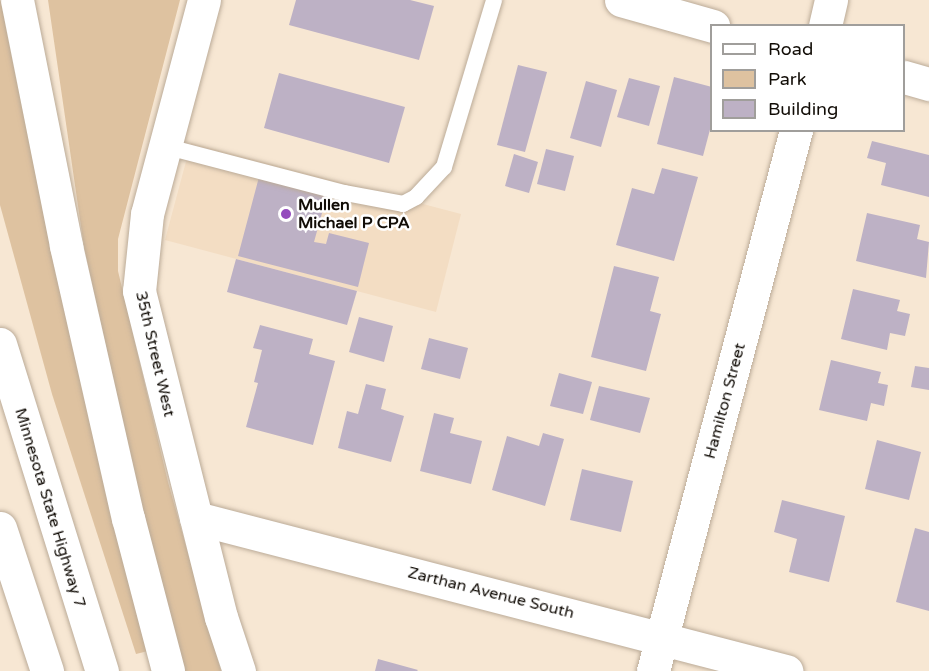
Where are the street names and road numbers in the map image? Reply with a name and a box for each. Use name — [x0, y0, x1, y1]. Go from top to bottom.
street label: 35th Street West — [131, 289, 179, 419]
street label: Hamilton Street — [700, 341, 750, 461]
street label: Minnesota State Highway 7 — [10, 406, 90, 610]
street label: Zarthan Avenue South — [406, 563, 576, 623]

